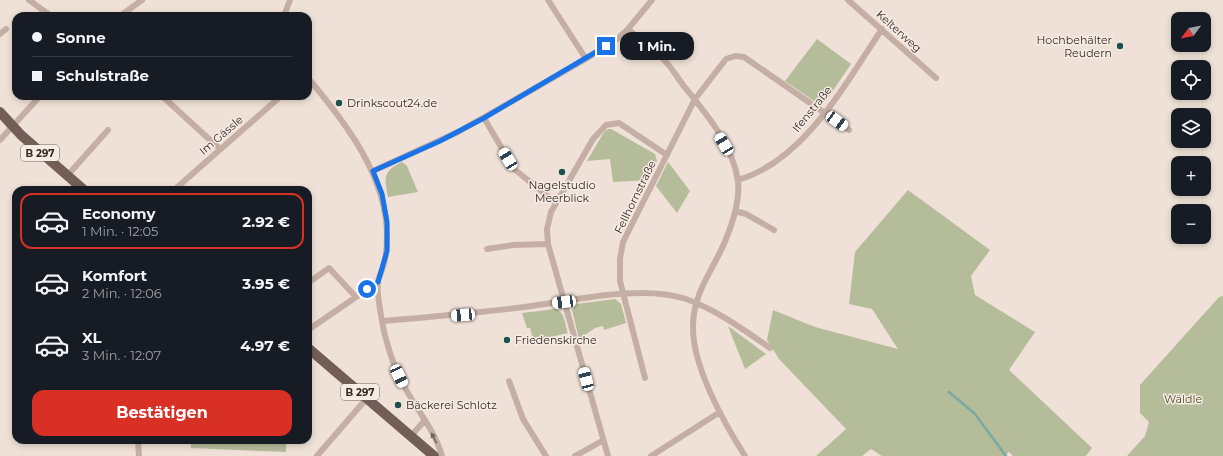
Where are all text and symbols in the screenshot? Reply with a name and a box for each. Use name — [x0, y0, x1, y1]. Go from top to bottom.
street label: Kelterweg — [873, 7, 925, 55]
north arrow — [1171, 12, 1211, 52]
map controls — [1171, 12, 1211, 244]
text: Sonne — [56, 28, 106, 47]
callout: 1 Min. — [620, 32, 694, 60]
place label: Hochbehälter Reudern — [1036, 33, 1112, 60]
route end — [597, 37, 615, 55]
text: 1 Min. — [638, 38, 676, 54]
marker: Hochbehälter Reudern — [1115, 41, 1125, 51]
button: locate — [1171, 60, 1211, 100]
text: Schulstraße — [56, 66, 149, 85]
street label: Ifenstraße — [789, 83, 835, 135]
place label: Drinkscout24.de — [347, 96, 437, 110]
marker: Drinkscout24.de — [334, 98, 344, 108]
button: layers — [1171, 108, 1211, 148]
car — [824, 109, 850, 133]
street label: Im Gässle — [196, 112, 246, 158]
car — [713, 131, 735, 157]
road number: B 297 — [21, 145, 59, 161]
car — [497, 146, 519, 172]
button: + — [1171, 156, 1211, 196]
street label: Fellhornstraße — [611, 158, 659, 236]
marker: Nagelstudio Meerblick — [557, 167, 567, 177]
place label: Nagelstudio Meerblick — [528, 178, 596, 205]
icon: car — [34, 203, 70, 239]
text: Economy — [82, 204, 155, 223]
button: − — [1171, 204, 1211, 244]
text: 2.92 € — [242, 212, 290, 231]
text: 1 Min. · 12:05 — [82, 223, 158, 239]
icon: car — [34, 265, 70, 301]
text: Komfort — [82, 266, 147, 285]
text: 3.95 € — [242, 274, 290, 293]
route start — [358, 280, 376, 298]
text: 2 Min. · 12:06 — [82, 285, 162, 301]
car — [551, 295, 577, 309]
car — [451, 308, 475, 322]
icon: car — [34, 327, 70, 363]
text: XL — [82, 328, 101, 347]
place label: Friedenskirche — [515, 333, 597, 347]
marker: Friedenskirche — [502, 335, 512, 345]
text: 4.97 € — [240, 336, 290, 355]
text: 3 Min. · 12:07 — [82, 347, 161, 363]
car — [388, 363, 410, 389]
car — [577, 366, 595, 392]
road number: B 297 — [341, 384, 379, 400]
button: Bestätigen — [32, 390, 292, 436]
park label: Wäldle — [1164, 392, 1202, 406]
place label: Bäckerei Schlotz — [406, 398, 497, 412]
marker: Bäckerei Schlotz — [393, 400, 403, 410]
one-way arrow — [431, 432, 437, 444]

